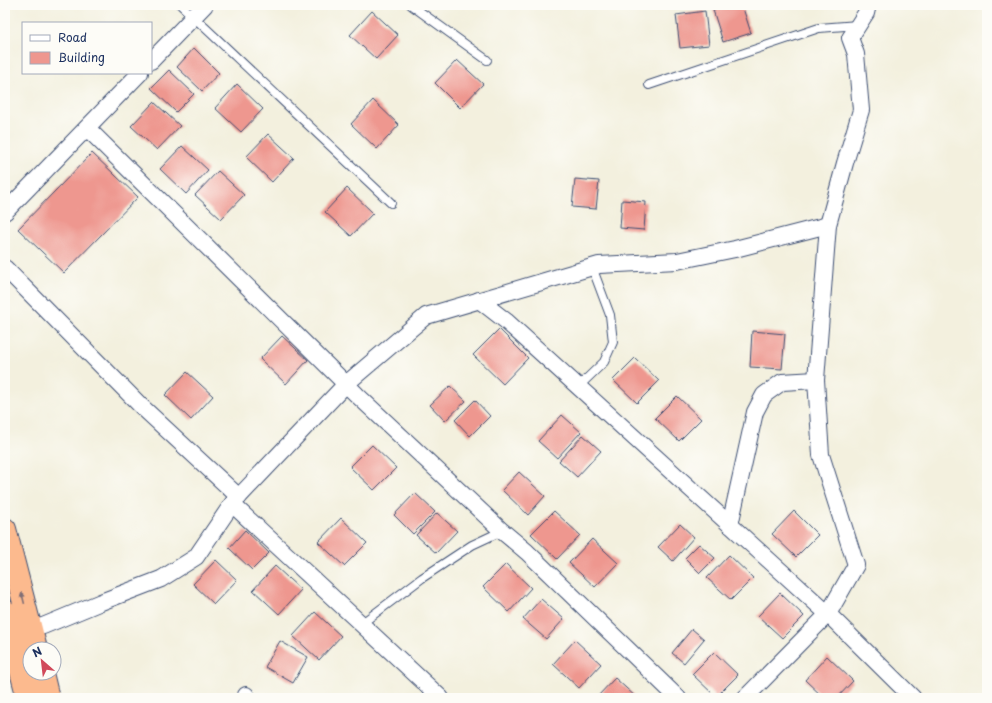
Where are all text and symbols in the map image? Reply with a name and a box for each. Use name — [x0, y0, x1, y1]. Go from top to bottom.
legend — [22, 22, 152, 74]
text: Road — [58, 28, 87, 46]
text: Building — [58, 48, 105, 66]
one-way arrow — [19, 591, 25, 604]
north arrow — [22, 641, 62, 681]
text: N — [29, 642, 45, 661]

